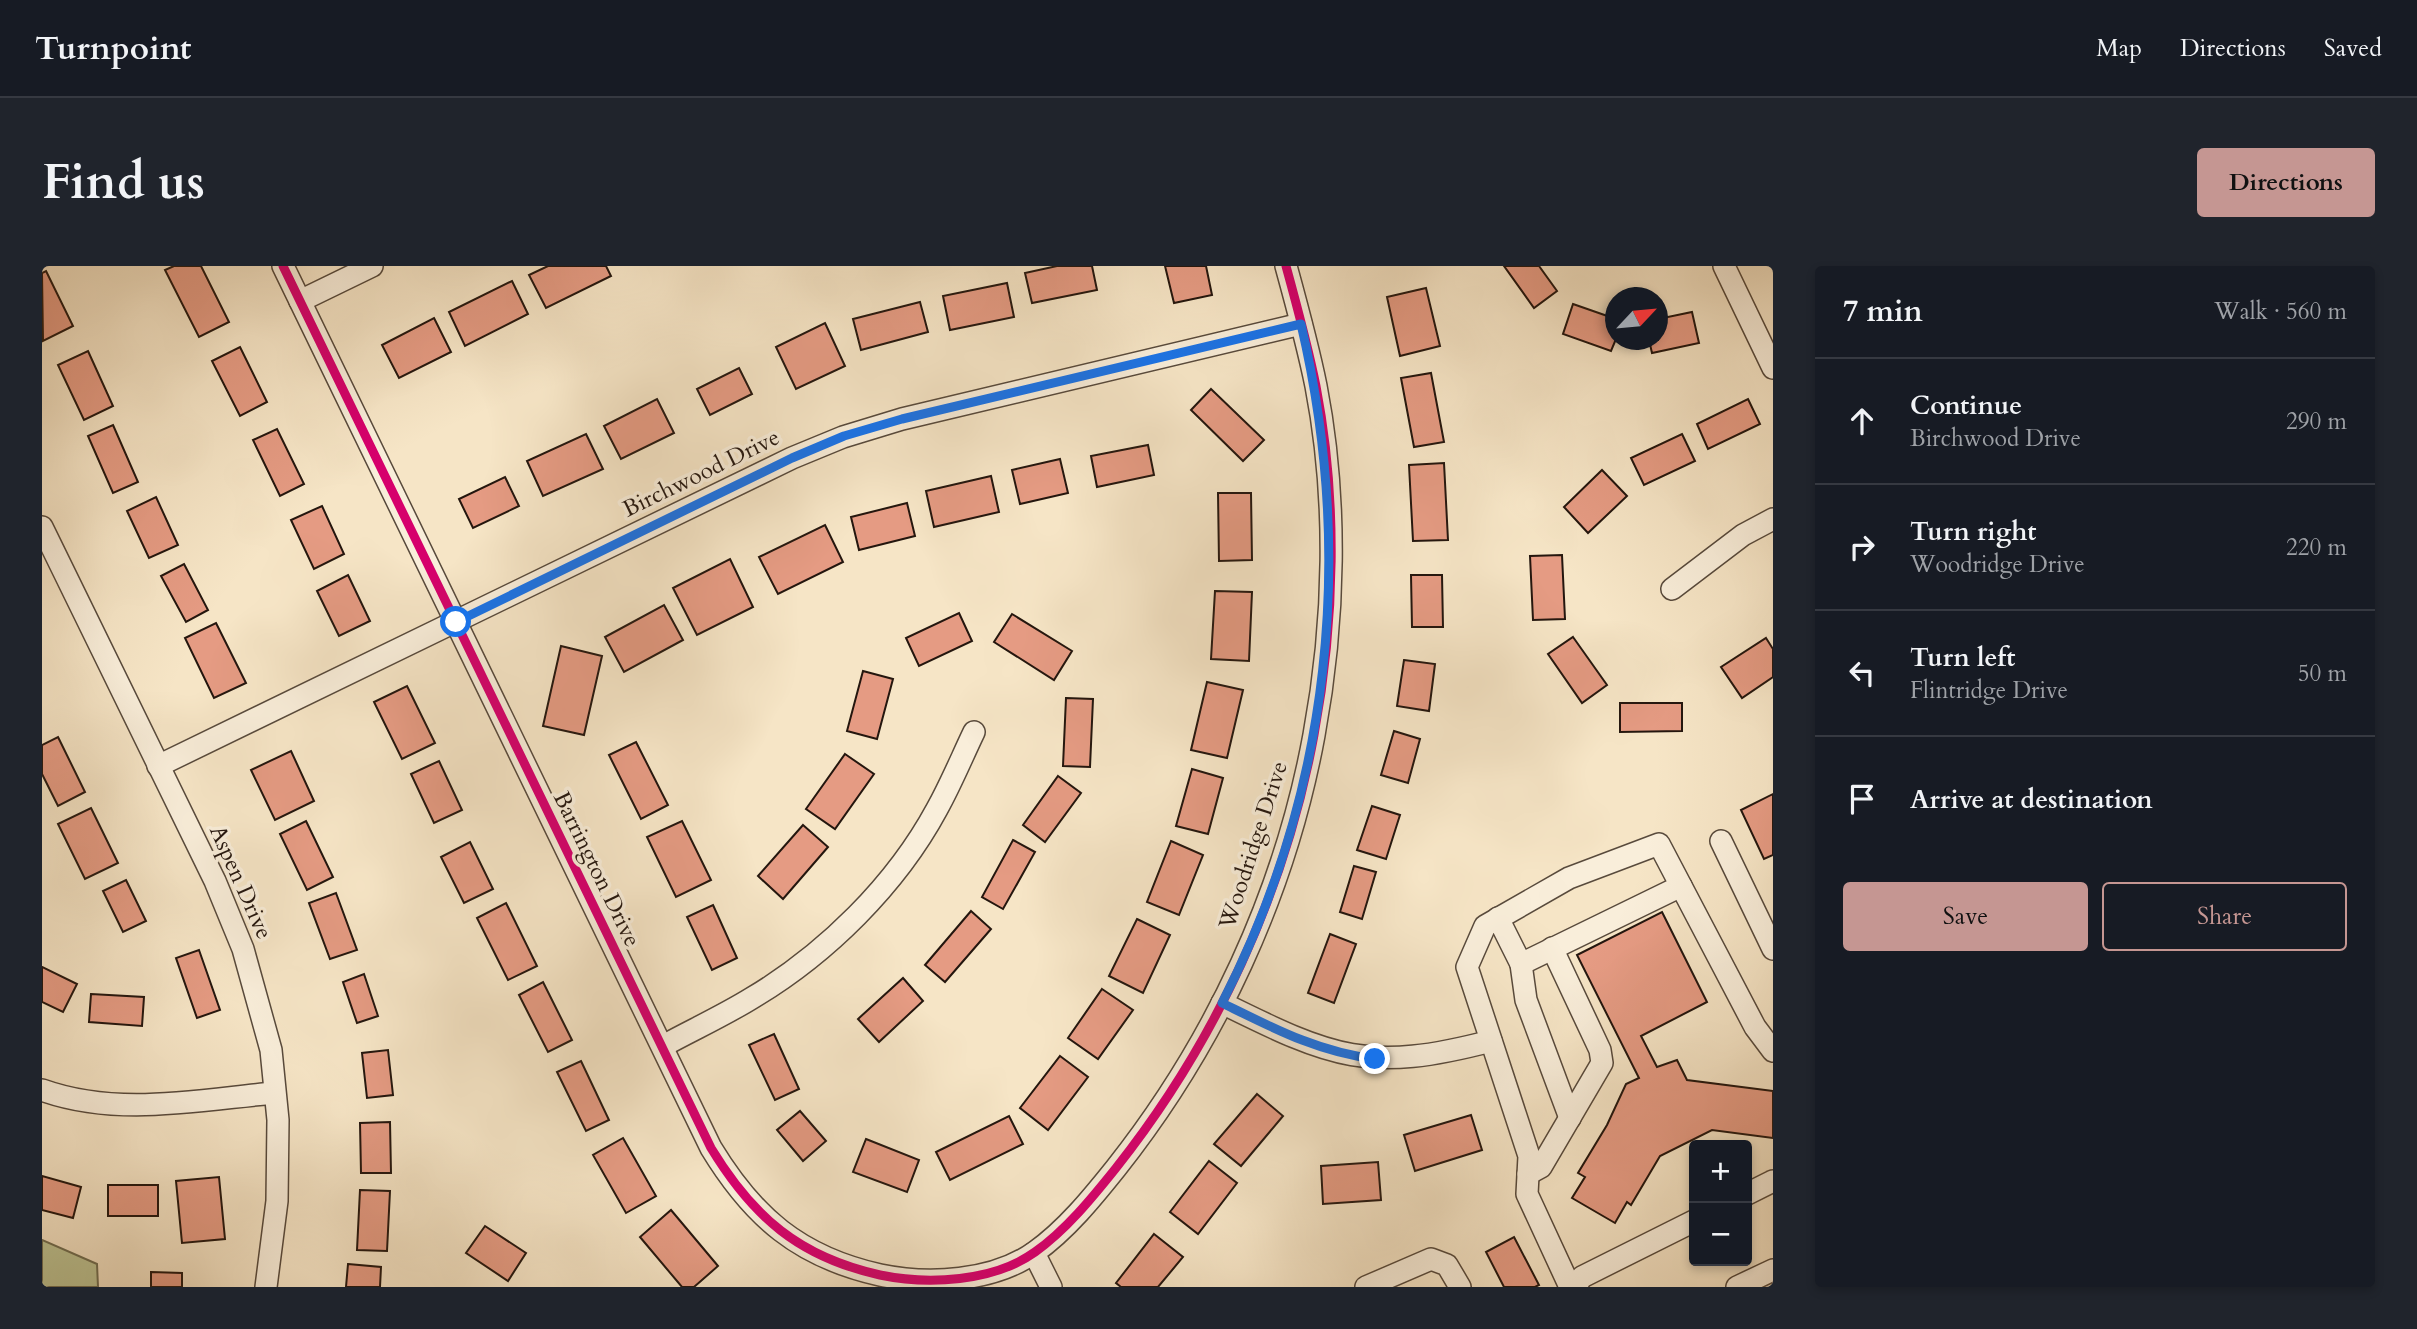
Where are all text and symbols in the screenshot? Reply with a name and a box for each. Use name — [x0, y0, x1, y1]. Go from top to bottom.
text: Turnpoint — [35, 26, 191, 71]
text: Map — [2096, 32, 2142, 65]
text: Directions — [2180, 32, 2286, 65]
text: Saved — [2324, 32, 2382, 65]
button: Directions — [2197, 148, 2375, 217]
text: Find us — [42, 149, 205, 216]
north arrow — [1605, 287, 1668, 350]
text: 7 min — [1843, 291, 1923, 332]
text: Walk · 560 m — [2214, 296, 2347, 327]
text: Continue — [1910, 388, 2022, 423]
icon: ahead — [1843, 402, 1881, 440]
text: 290 m — [2286, 406, 2347, 437]
street label: Birchwood Drive — [617, 422, 785, 524]
text: Birchwood Drive — [1910, 423, 2081, 454]
text: Turn right — [1910, 514, 2037, 549]
icon: right — [1843, 528, 1881, 566]
text: 220 m — [2286, 532, 2347, 563]
text: Woodridge Drive — [1910, 549, 2085, 580]
route start — [440, 606, 471, 637]
text: Turn left — [1910, 640, 2015, 675]
icon: left — [1843, 654, 1881, 692]
text: 50 m — [2298, 658, 2347, 689]
text: Flintridge Drive — [1910, 675, 2068, 706]
street label: Woodridge Drive — [1211, 757, 1295, 934]
icon: arrive — [1843, 780, 1881, 818]
text: Arrive at destination — [1910, 782, 2153, 817]
street label: Barrington Drive — [546, 786, 648, 952]
street label: Aspen Drive — [202, 820, 280, 944]
button: Save — [1843, 882, 2088, 951]
button: Share — [2102, 882, 2347, 951]
route end — [1359, 1043, 1390, 1074]
map controls — [1689, 1140, 1752, 1266]
button: + — [1689, 1140, 1752, 1203]
button: − — [1689, 1203, 1752, 1266]

